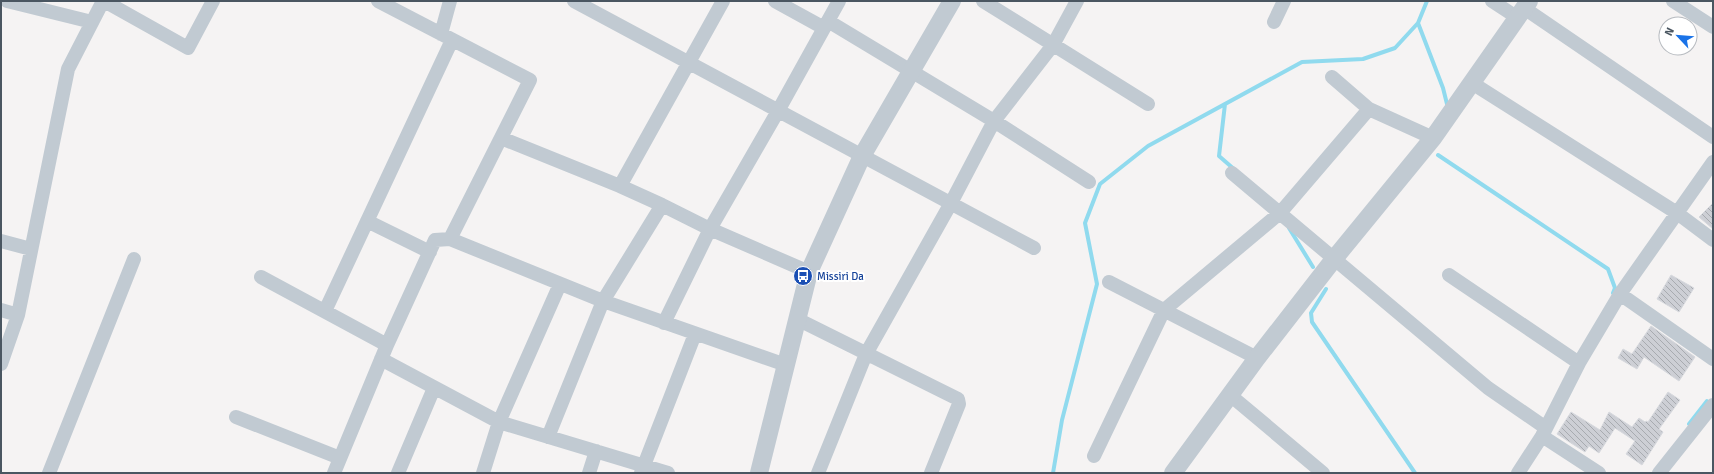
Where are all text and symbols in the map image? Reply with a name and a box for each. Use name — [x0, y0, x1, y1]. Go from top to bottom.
north arrow — [1658, 16, 1698, 56]
text: N — [1662, 26, 1677, 38]
bus stop icon: Missiri Da — [792, 265, 814, 287]
place label: Missiri Da — [817, 270, 864, 283]

